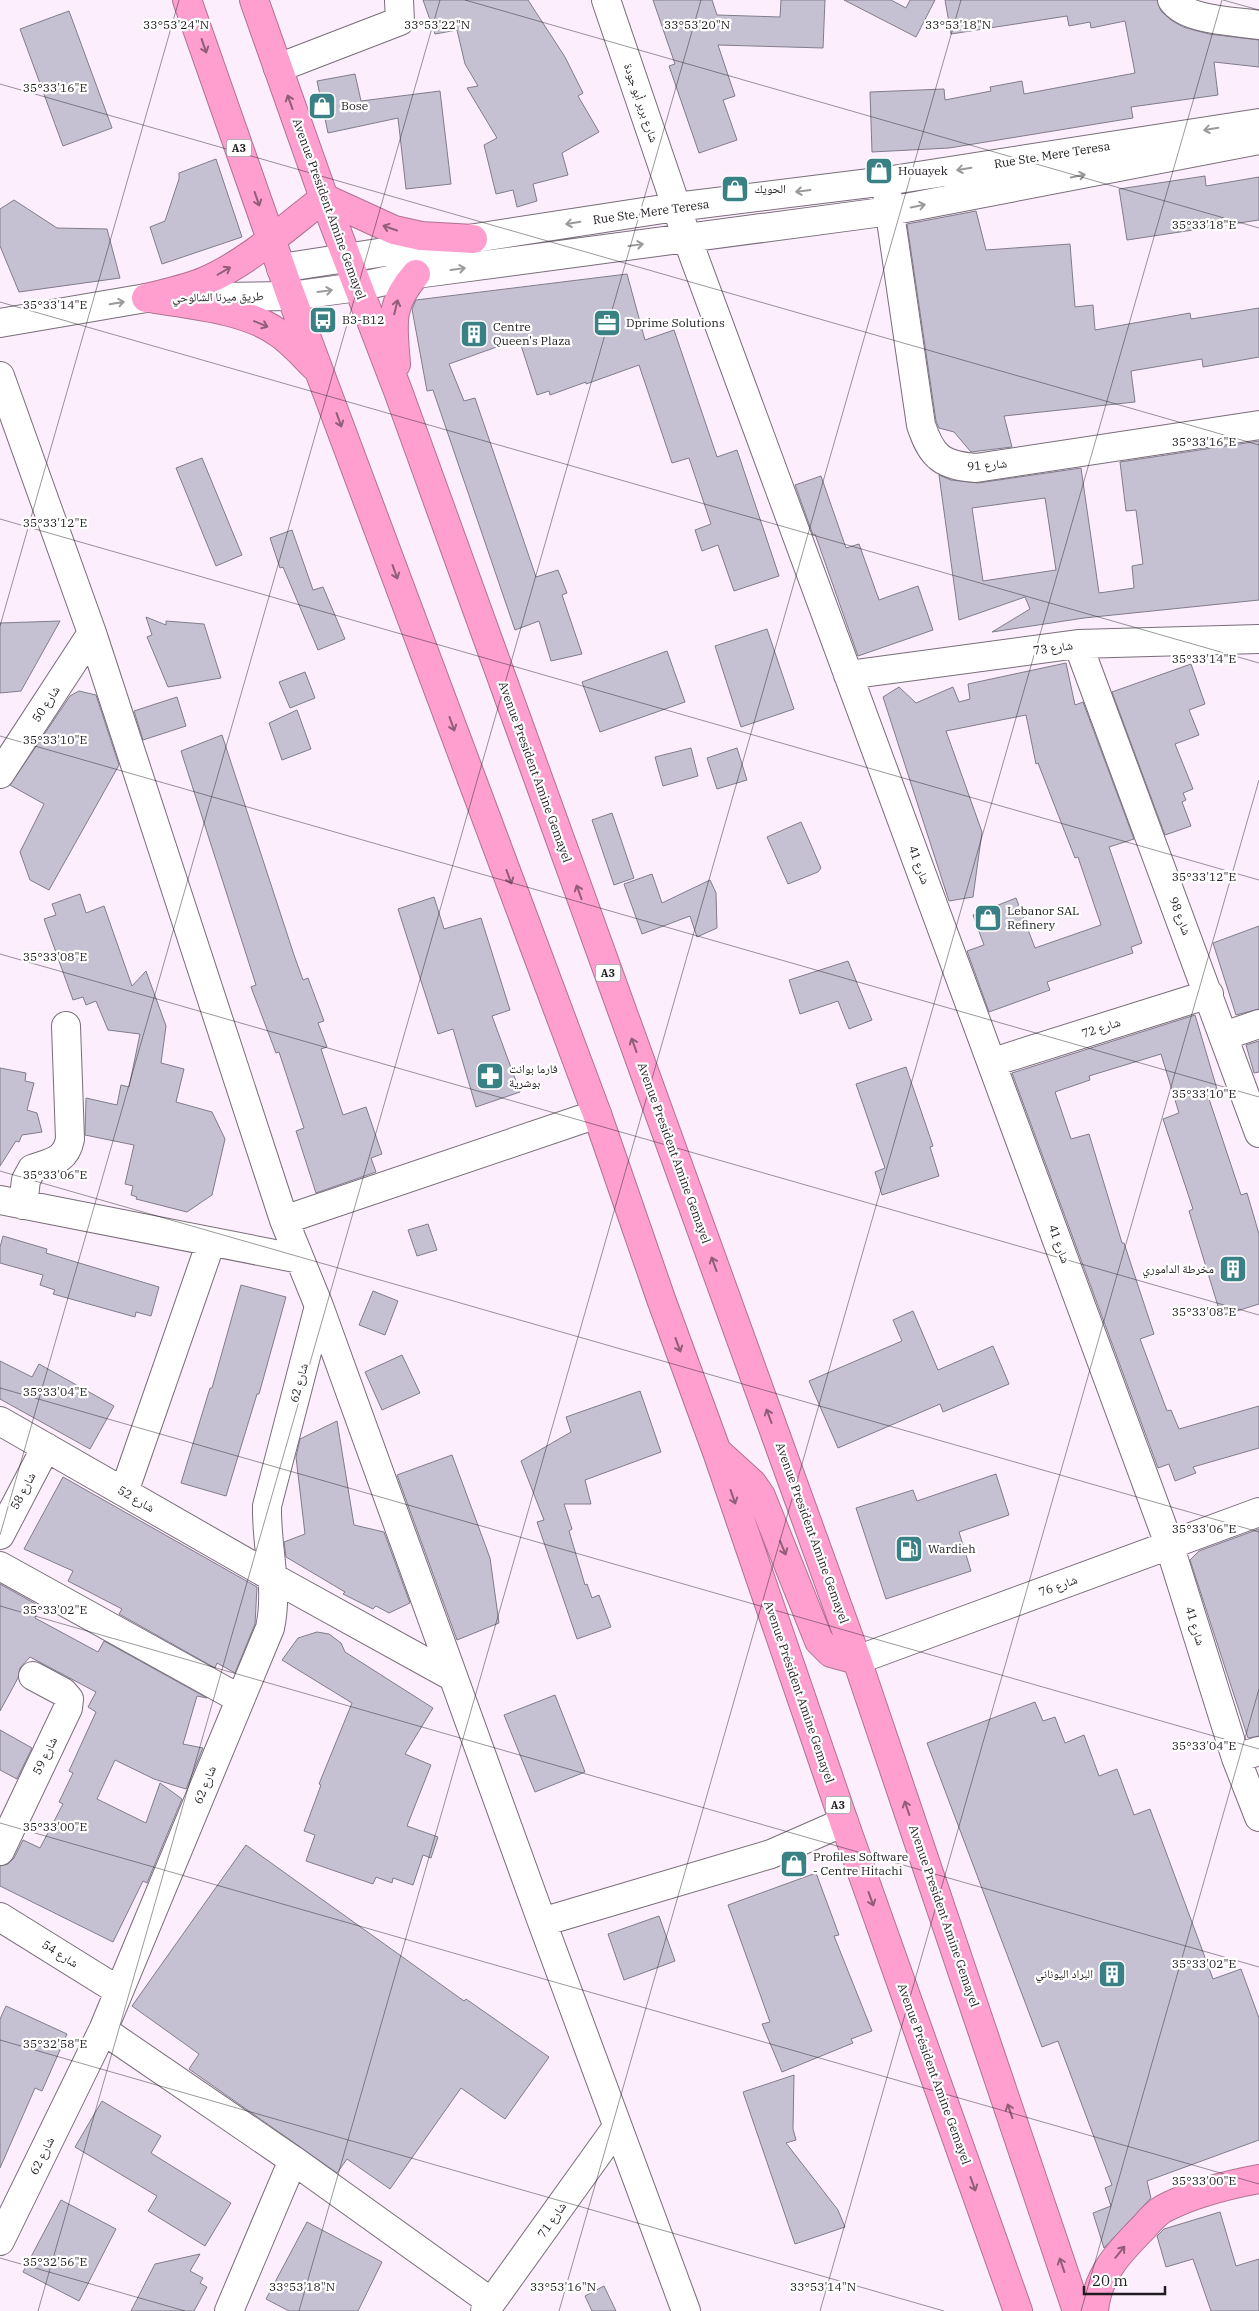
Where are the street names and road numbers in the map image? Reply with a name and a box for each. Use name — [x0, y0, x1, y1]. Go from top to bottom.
street label: شارع بربر أبو جودة — [620, 61, 662, 145]
street label: Avenue President Amine Gemayel — [290, 116, 369, 302]
street label: Rue Ste. Mere Teresa — [993, 138, 1112, 171]
road number: A3 — [226, 140, 252, 156]
street label: Rue Ste. Mere Teresa — [592, 196, 711, 227]
street label: طريق ميرنا الشالوحي — [172, 288, 264, 308]
street label: شارع 91 — [966, 455, 1008, 475]
street label: شارع 73 — [1032, 637, 1074, 659]
street label: Avenue President Amine Gemayel — [496, 679, 575, 865]
street label: شارع 50 — [28, 683, 64, 725]
street label: شارع 41 — [905, 843, 933, 887]
street label: شارع 98 — [1165, 894, 1195, 938]
road number: A3 — [596, 964, 620, 981]
street label: شارع 72 — [1079, 1014, 1123, 1042]
street label: Avenue President Amine Gemayel — [635, 1060, 714, 1246]
street label: شارع 41 — [1045, 1222, 1073, 1266]
street label: شارع 62 — [286, 1362, 312, 1404]
street label: Avenue President Amine Gemayel — [773, 1440, 852, 1626]
street label: شارع 58 — [7, 1469, 39, 1512]
street label: شارع 52 — [115, 1482, 157, 1516]
street label: شارع 76 — [1036, 1572, 1080, 1600]
street label: Avenue Président Amine Gemayel — [761, 1599, 838, 1785]
street label: شارع 41 — [1181, 1605, 1209, 1648]
street label: شارع 59 — [29, 1734, 61, 1777]
street label: شارع 62 — [190, 1763, 220, 1807]
road number: A3 — [826, 1796, 850, 1814]
street label: Avenue President Amine Gemayel — [906, 1823, 983, 2009]
street label: شارع 54 — [39, 1937, 81, 1971]
street label: Avenue Président Amine Gemayel — [895, 1981, 974, 2167]
street label: شارع 62 — [26, 2134, 58, 2177]
street label: شارع 71 — [534, 2199, 570, 2241]

